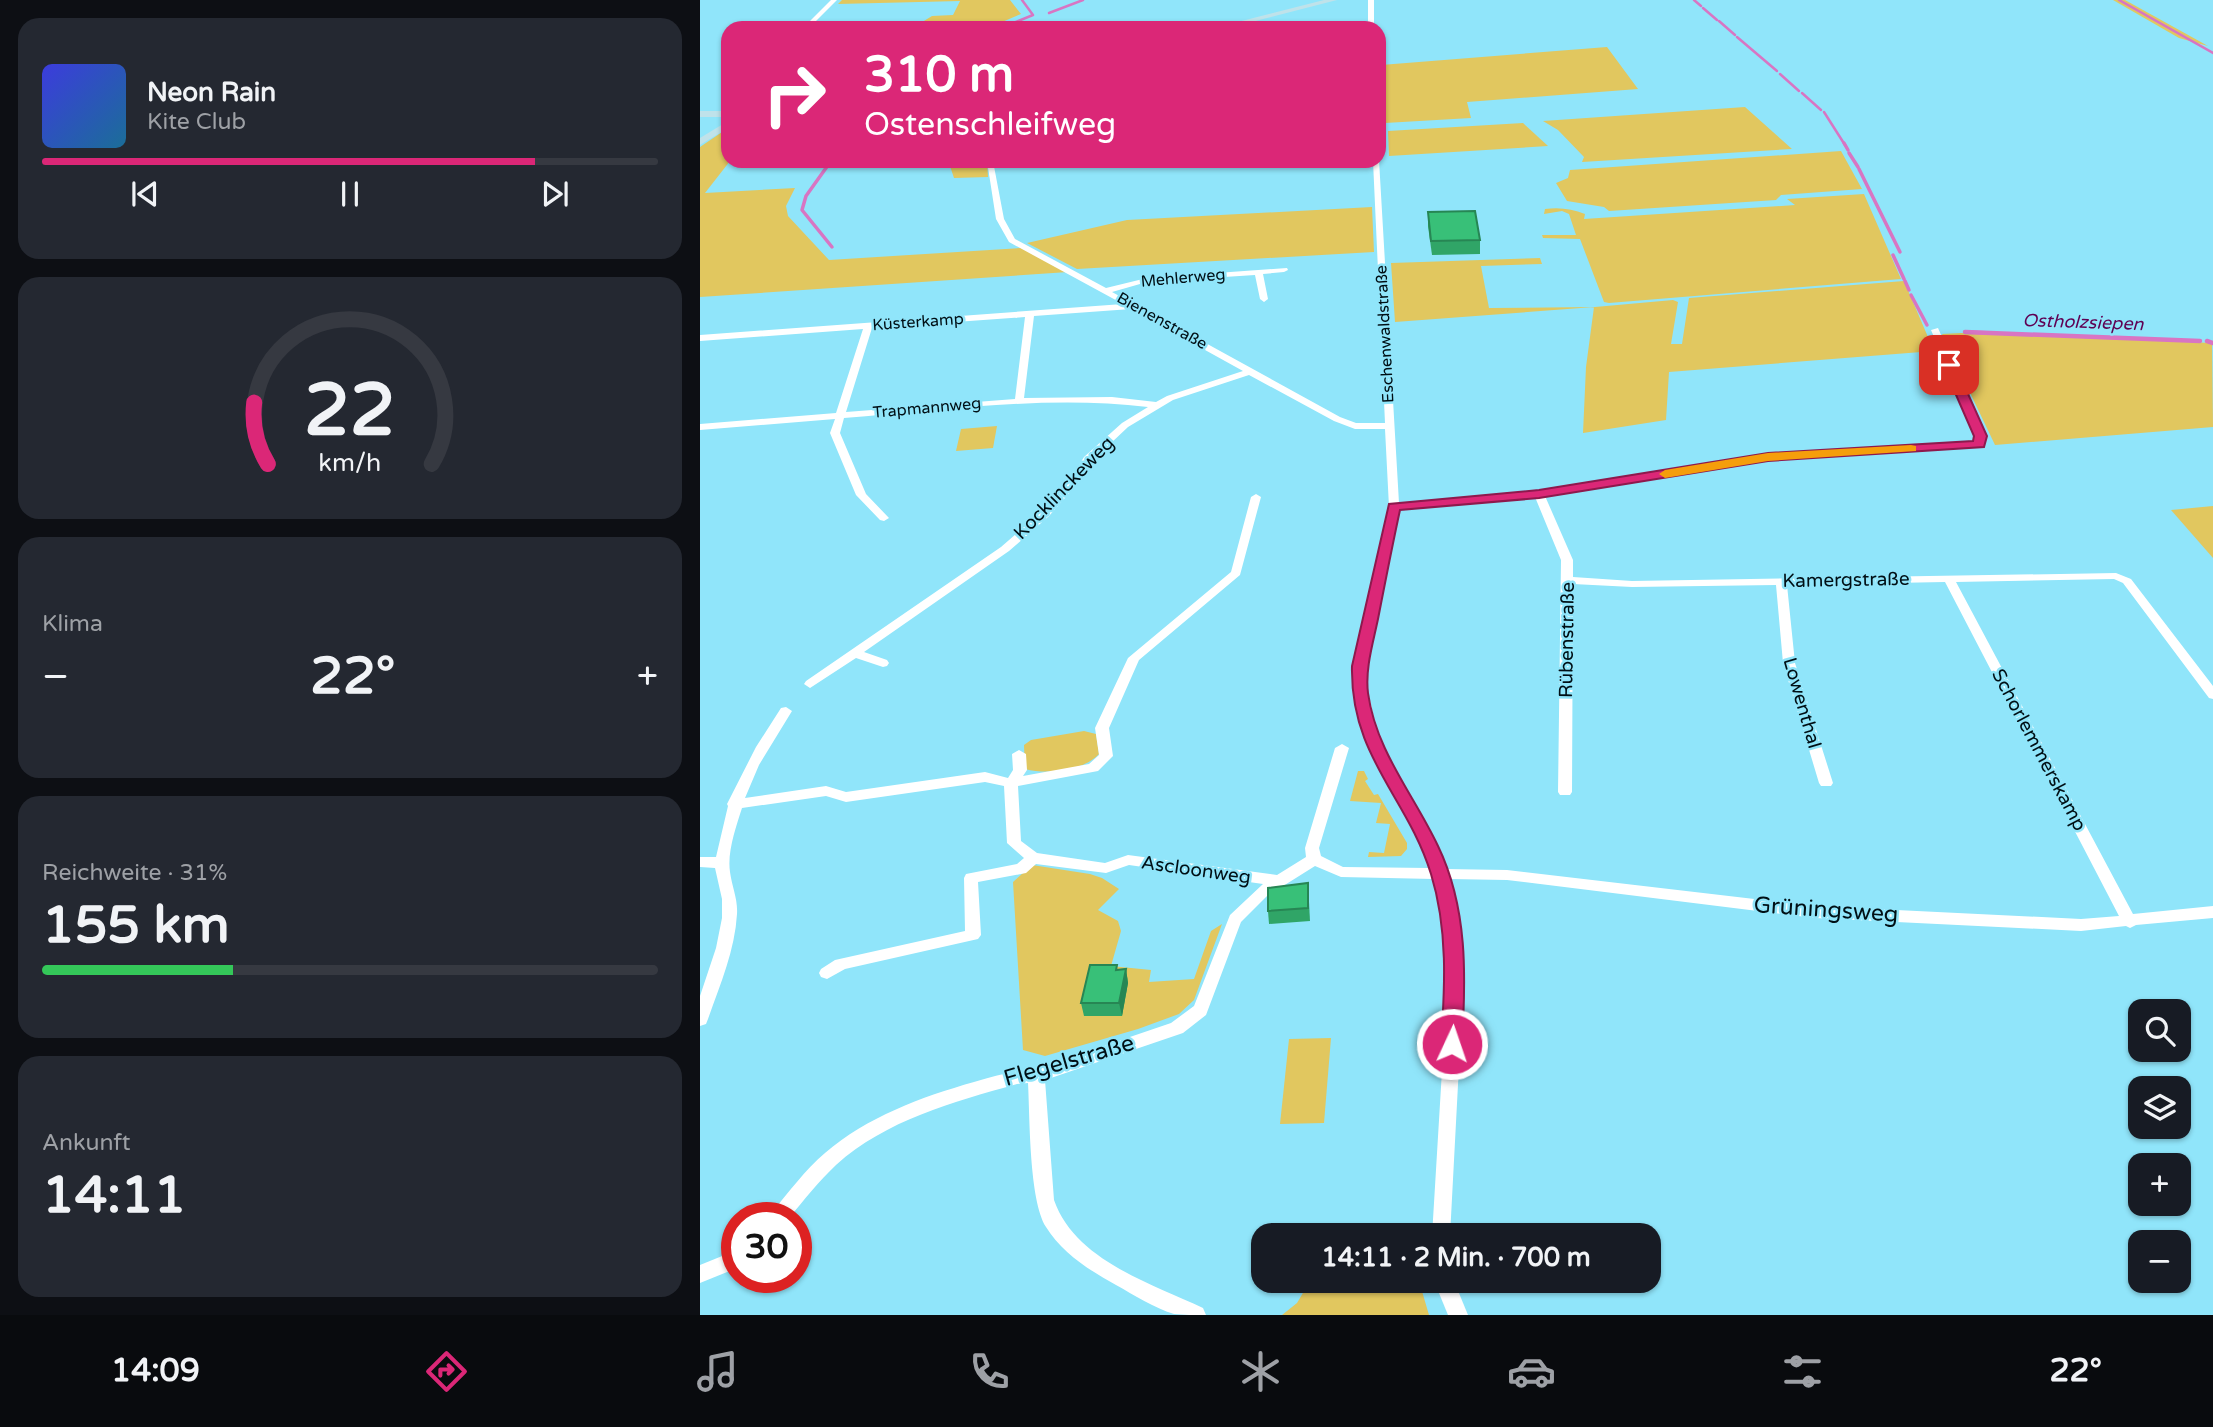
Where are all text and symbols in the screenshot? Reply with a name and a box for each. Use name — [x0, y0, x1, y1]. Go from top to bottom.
text: 310 m — [864, 46, 1014, 105]
icon: right — [749, 49, 840, 140]
text: Neon Rain — [147, 77, 276, 108]
text: Ostenschleifweg — [864, 106, 1116, 144]
text: Kite Club — [147, 108, 246, 136]
icon: previous — [126, 175, 164, 213]
icon: pause — [331, 175, 369, 213]
icon: next — [536, 175, 574, 213]
street label: Mehlerweg — [1140, 264, 1226, 292]
street label: Eschenwaldstraße — [1371, 265, 1399, 403]
street label: Bienenstraße — [1113, 288, 1211, 354]
street label: Küsterkamp — [872, 309, 964, 335]
water label: Ostholzsiepen — [2022, 309, 2145, 335]
pin — [1919, 335, 1979, 395]
icon: arrive — [1930, 346, 1968, 384]
text: 22 — [304, 368, 396, 456]
street label: Trapmannweg — [872, 393, 982, 423]
street label: Kocklinckeweg — [1009, 432, 1119, 544]
text: km/h — [319, 448, 381, 478]
street label: Kamergstraße — [1782, 568, 1910, 592]
street label: Rübenstraße — [1555, 582, 1579, 698]
text: Klima — [42, 610, 103, 638]
text: 22° — [310, 645, 395, 708]
text: − — [42, 654, 69, 700]
text: + — [637, 654, 658, 700]
street label: Lowenthal — [1779, 655, 1825, 751]
street label: Schorlemmerskamp — [1987, 665, 2091, 835]
street label: Ascloonweg — [1140, 851, 1252, 889]
text: Reichweite · 31% — [42, 859, 227, 887]
street label: Grüningsweg — [1753, 891, 1899, 929]
text: 155 km — [42, 894, 230, 957]
map controls — [2128, 999, 2191, 1293]
button: search — [2128, 999, 2191, 1062]
position arrow — [1415, 1007, 1489, 1081]
street label: Flegelstraße — [1001, 1029, 1137, 1093]
button: layers — [2128, 1076, 2191, 1139]
text: Ankunft — [42, 1129, 131, 1157]
button: + — [2128, 1153, 2191, 1216]
text: 14:11 — [42, 1164, 186, 1227]
speed limit sign: 30 — [721, 1202, 812, 1293]
button: − — [2128, 1230, 2191, 1293]
text: 14:11 · 2 Min. · 700 m — [1321, 1242, 1591, 1273]
icon: directions — [422, 1347, 471, 1396]
icon: music — [693, 1347, 742, 1396]
icon: phone — [965, 1347, 1014, 1396]
icon: climate — [1236, 1347, 1285, 1396]
icon: car — [1507, 1347, 1556, 1396]
icon: filters — [1778, 1347, 1827, 1396]
text: 14:09 — [111, 1352, 200, 1390]
text: 22° — [2049, 1352, 2102, 1390]

